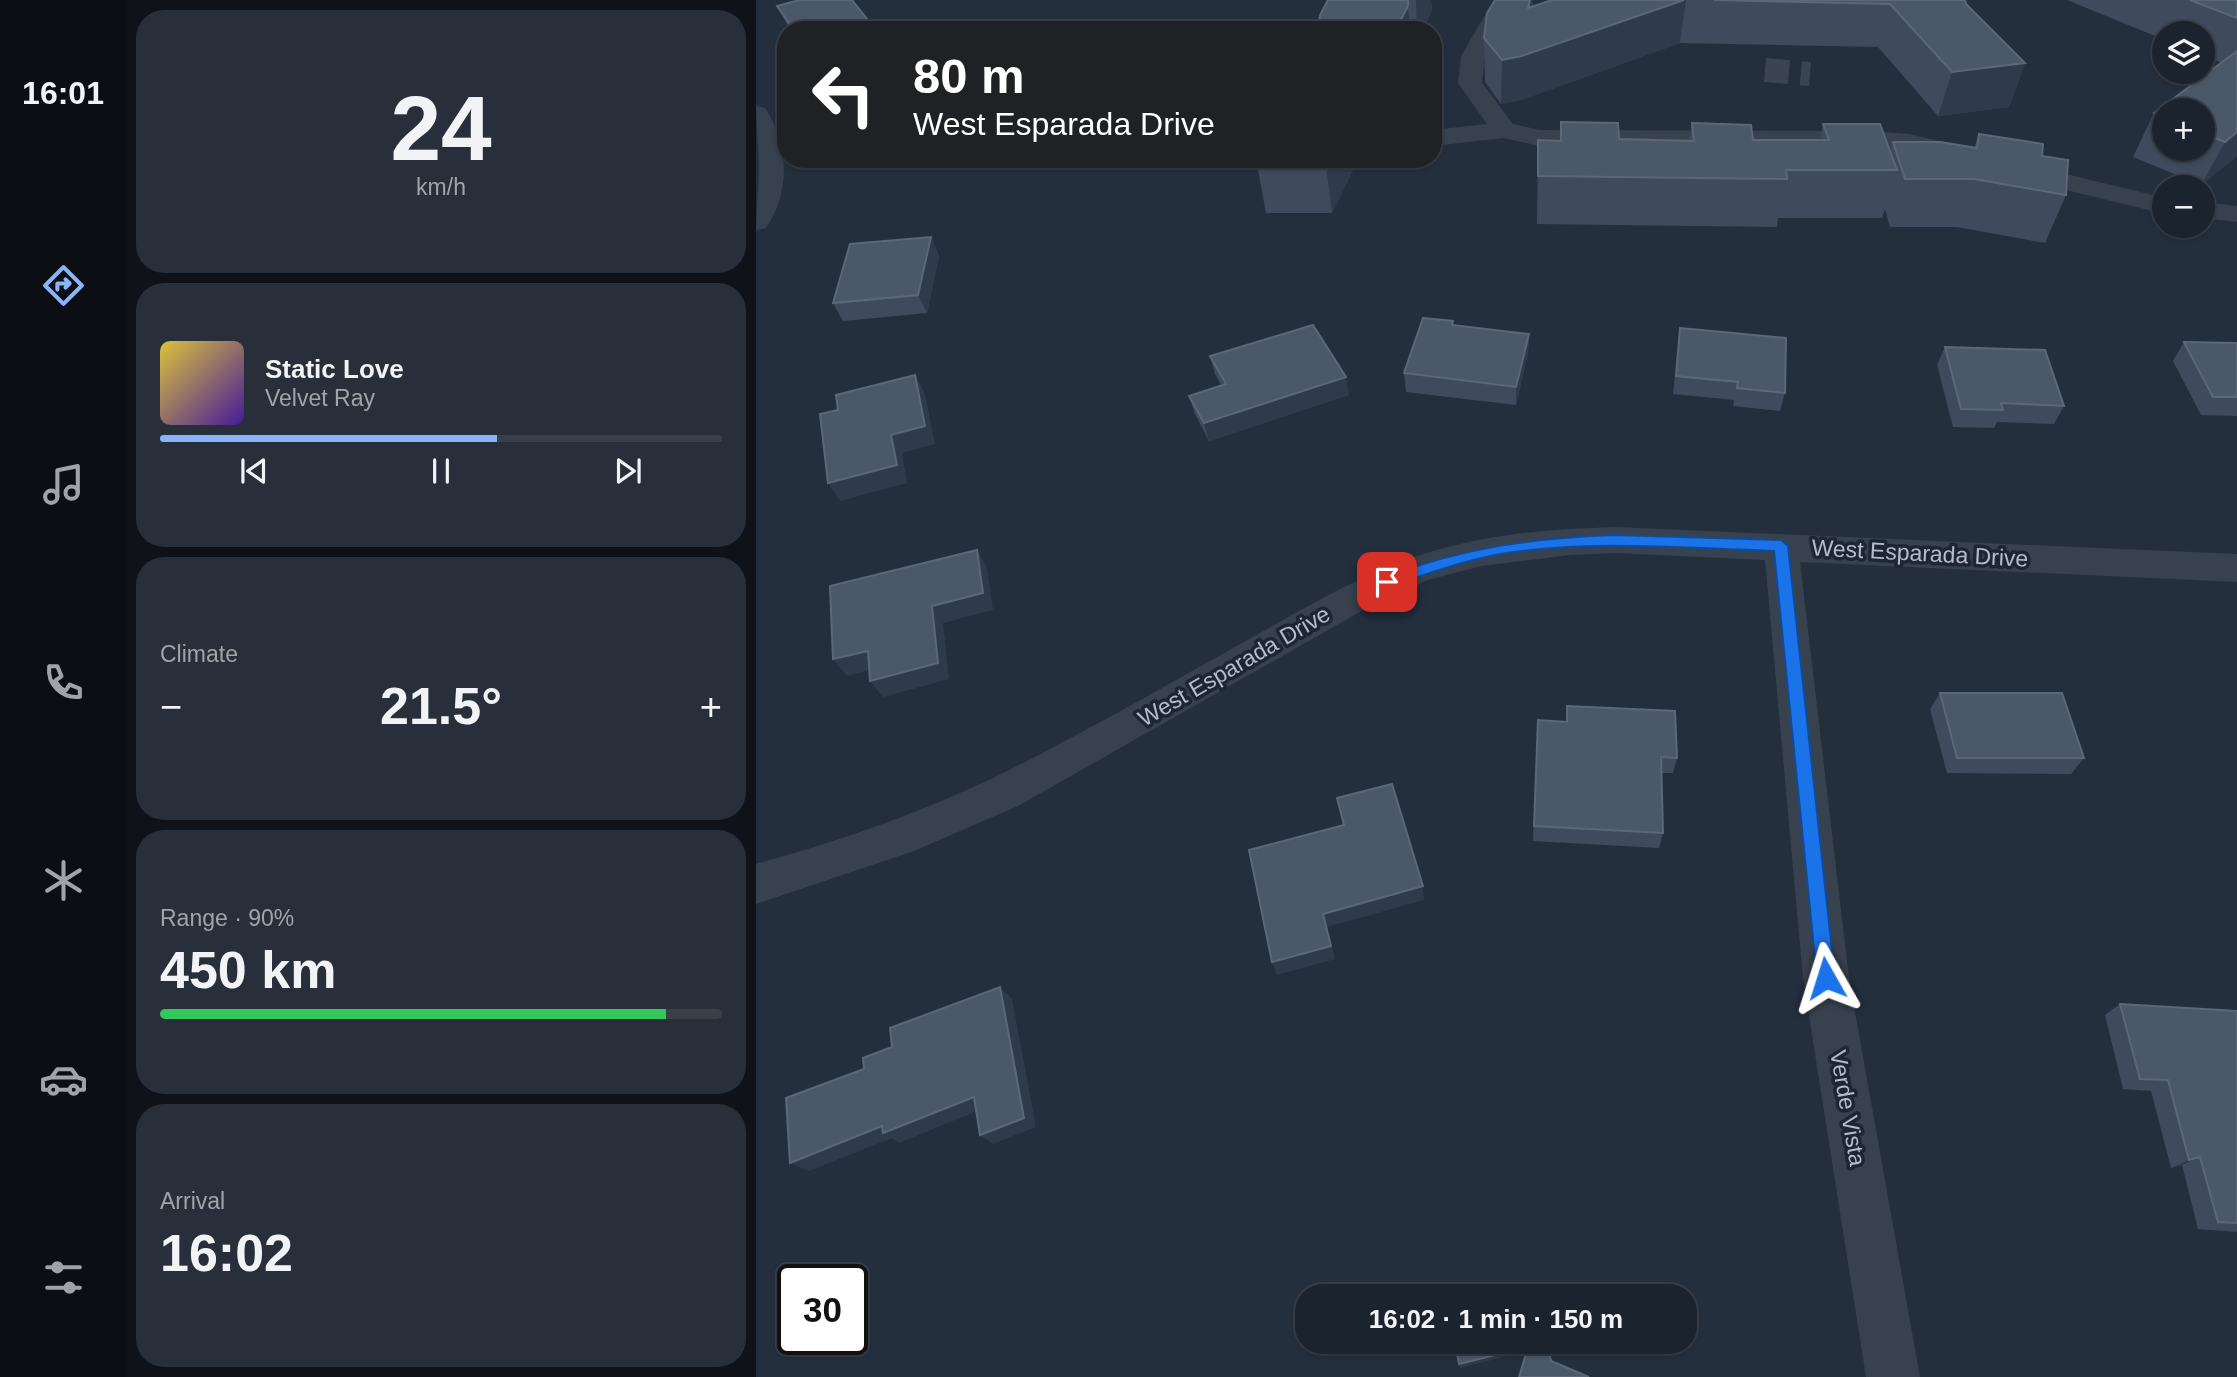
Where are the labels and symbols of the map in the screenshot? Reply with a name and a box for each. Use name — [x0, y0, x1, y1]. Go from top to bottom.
street label: West Esparada Drive — [1811, 534, 2029, 572]
pin — [1357, 552, 1417, 612]
street label: West Esparada Drive — [1134, 601, 1334, 731]
position arrow — [1789, 941, 1863, 1015]
street label: Verde Vista — [1825, 1048, 1871, 1168]
speed limit sign: 30 — [777, 1264, 868, 1355]

